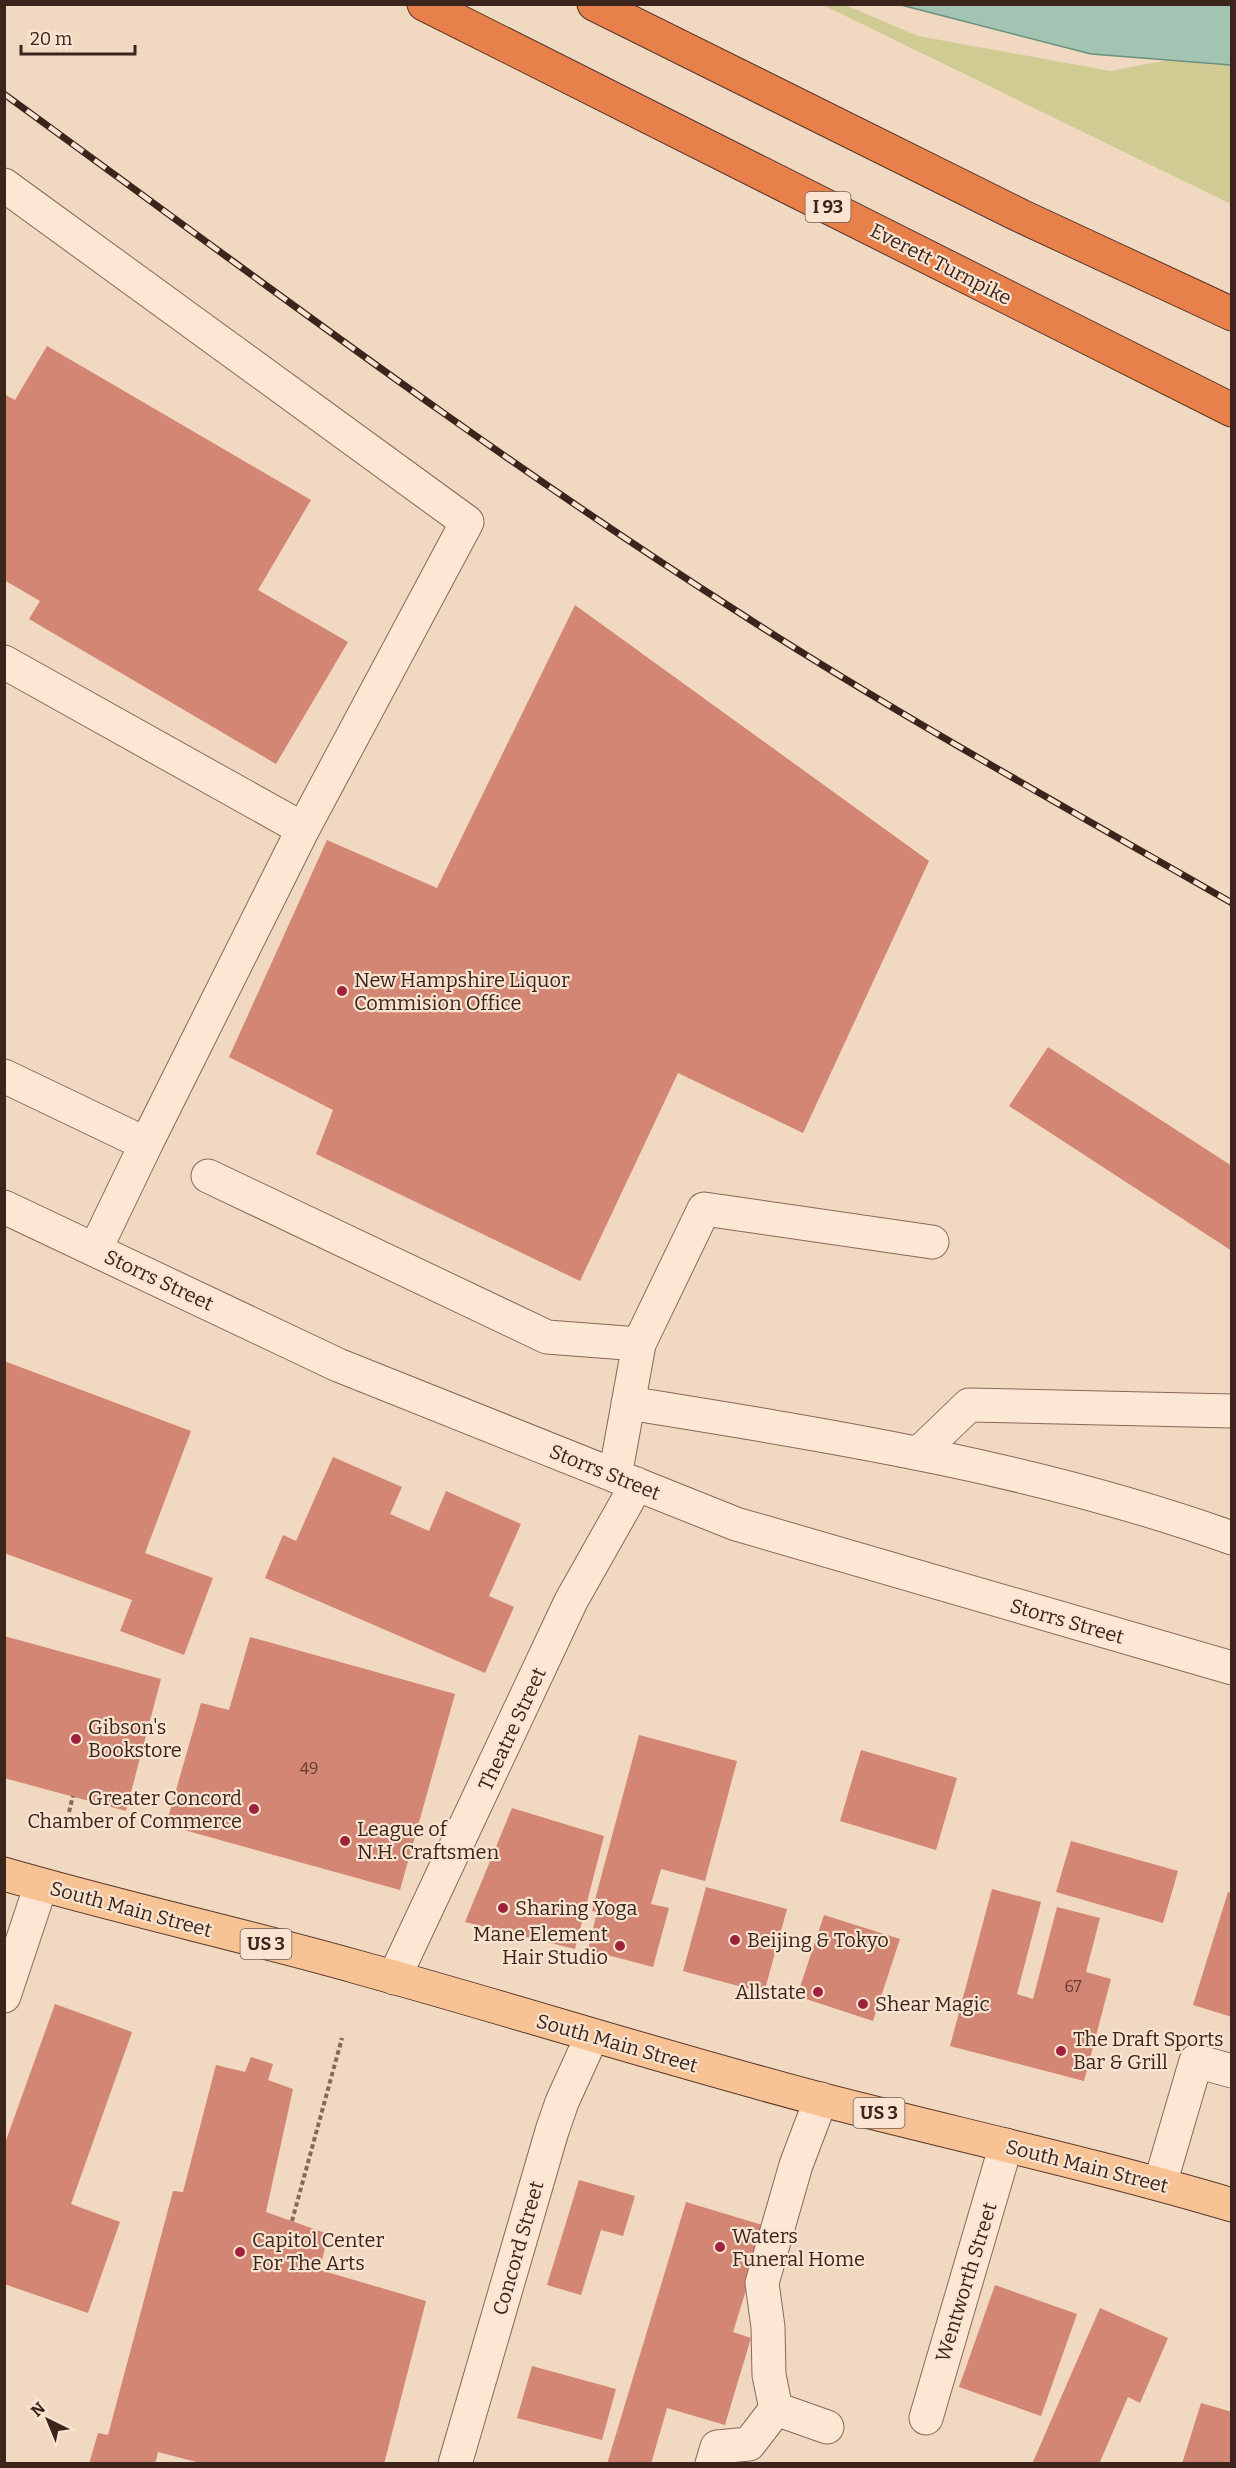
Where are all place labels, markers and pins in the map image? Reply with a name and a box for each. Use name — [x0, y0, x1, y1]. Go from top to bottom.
place label: New Hampshire Liquor Commision Office — [354, 968, 570, 1015]
marker: New Hampshire Liquor Commision Office — [335, 984, 349, 998]
place label: Gibson's Bookstore — [88, 1715, 182, 1762]
marker: Gibson's Bookstore — [69, 1732, 83, 1746]
place label: Greater Concord Chamber of Commerce — [27, 1786, 242, 1833]
marker: Greater Concord Chamber of Commerce — [247, 1802, 261, 1816]
place label: League of N.H. Craftsmen — [357, 1817, 499, 1864]
marker: League of N.H. Craftsmen — [338, 1834, 352, 1848]
place label: Sharing Yoga — [515, 1896, 638, 1920]
marker: Sharing Yoga — [496, 1901, 510, 1915]
place label: Mane Element Hair Studio — [473, 1922, 608, 1969]
place label: Beijing & Tokyo — [747, 1928, 889, 1953]
marker: Beijing & Tokyo — [728, 1933, 742, 1947]
marker: Mane Element Hair Studio — [613, 1939, 627, 1953]
place label: Allstate — [735, 1980, 806, 2004]
marker: Allstate — [811, 1985, 825, 1999]
place label: Shear Magic — [875, 1992, 990, 2016]
marker: Shear Magic — [856, 1997, 870, 2011]
place label: The Draft Sports Bar & Grill — [1073, 2027, 1224, 2074]
marker: The Draft Sports Bar & Grill — [1054, 2044, 1068, 2058]
place label: Waters Funeral Home — [732, 2224, 865, 2271]
place label: Capitol Center For The Arts — [252, 2228, 384, 2275]
marker: Waters Funeral Home — [713, 2240, 727, 2254]
marker: Capitol Center For The Arts — [233, 2245, 247, 2259]

